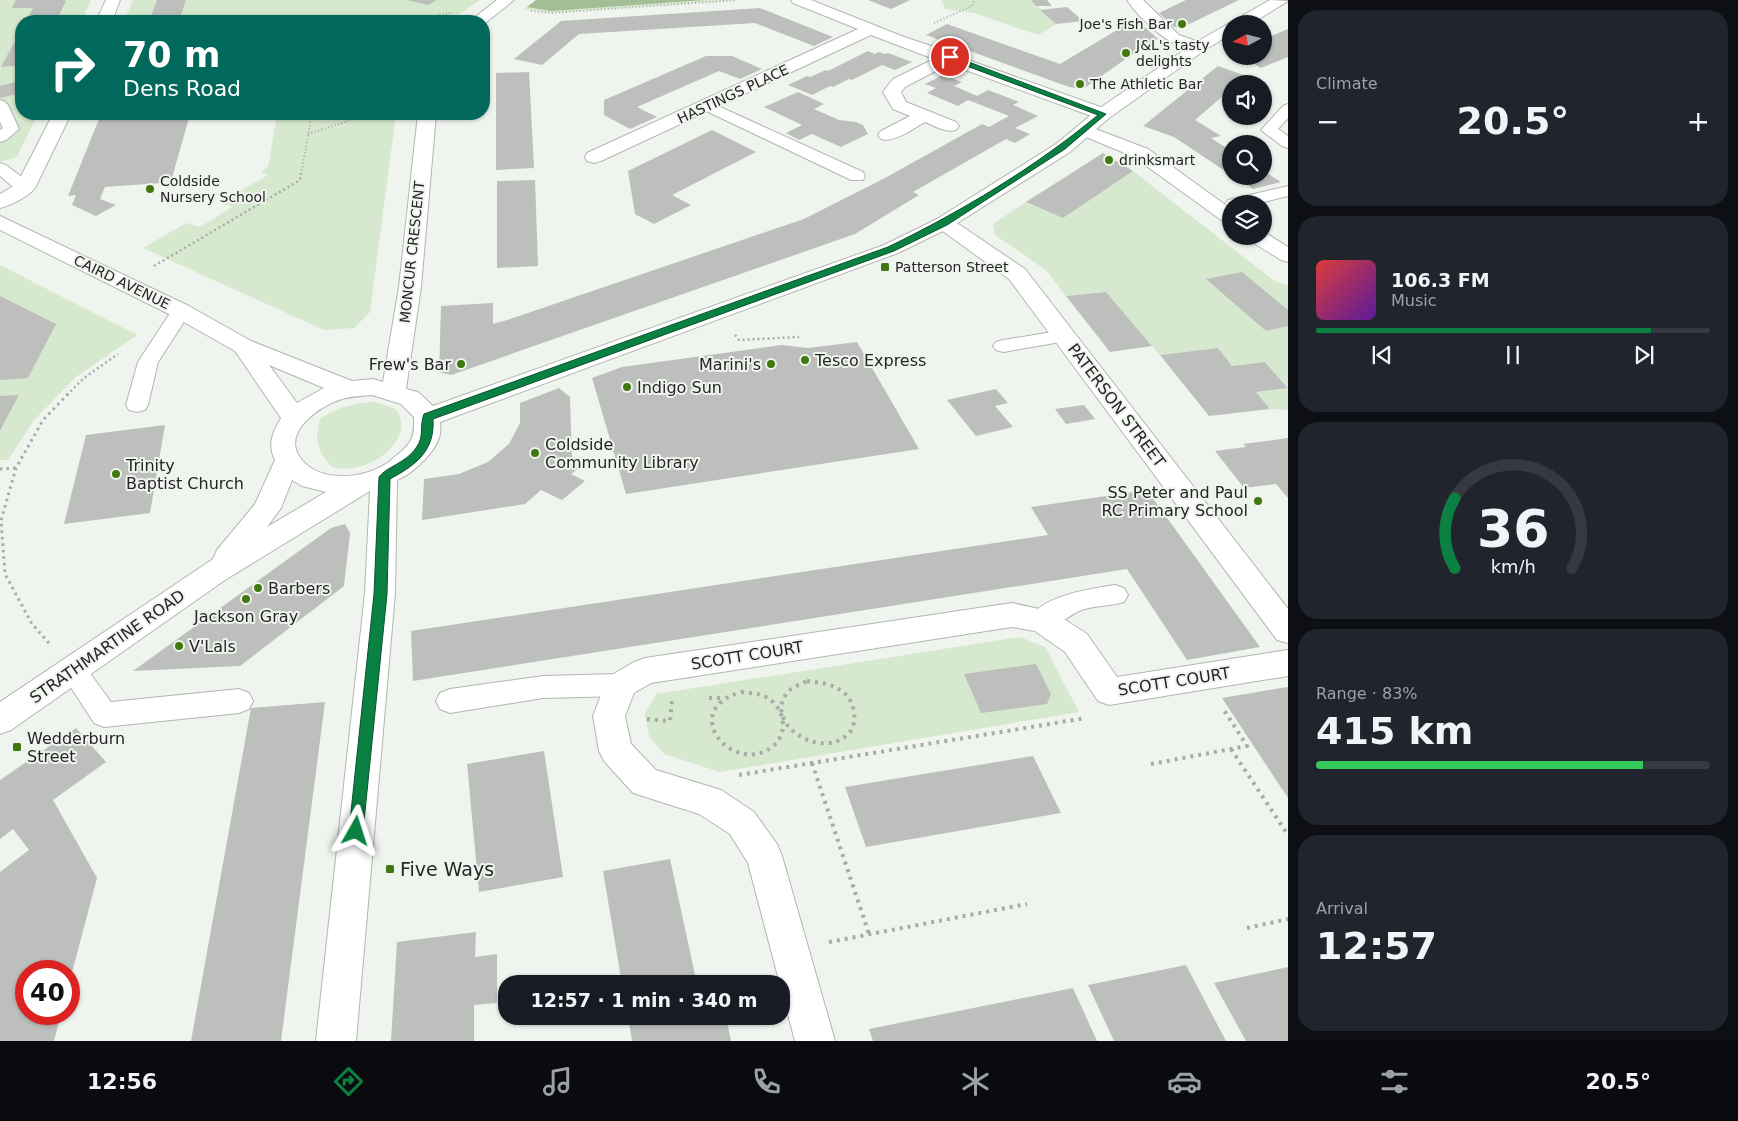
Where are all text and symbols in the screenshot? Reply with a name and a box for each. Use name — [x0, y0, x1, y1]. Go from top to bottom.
north arrow — [1222, 15, 1272, 65]
map controls — [1222, 15, 1272, 245]
place label: Joe's Fish Bar — [1079, 16, 1172, 32]
marker: Joe's Fish Bar — [1176, 18, 1188, 30]
icon: right — [40, 35, 105, 100]
text: 70 m — [123, 35, 220, 75]
pin — [929, 36, 971, 78]
place label: J&L's tasty delights — [1135, 37, 1210, 69]
icon: arrive — [936, 43, 964, 71]
marker: J&L's tasty delights — [1120, 47, 1132, 59]
street label: HASTINGS PLACE — [675, 61, 791, 127]
text: Climate — [1316, 74, 1378, 93]
button: sound — [1222, 75, 1272, 125]
text: Dens Road — [123, 76, 241, 101]
place label: The Athletic Bar — [1089, 76, 1202, 92]
marker: The Athletic Bar — [1074, 78, 1086, 90]
text: 20.5° — [1457, 99, 1569, 143]
text: − — [1316, 105, 1339, 138]
text: + — [1687, 105, 1710, 138]
button: search — [1222, 135, 1272, 185]
place label: drinksmart — [1119, 152, 1196, 168]
marker: drinksmart — [1103, 154, 1115, 166]
place label: Coldside Nursery School — [160, 173, 266, 205]
street label: MONCUR CRESCENT — [397, 180, 427, 324]
marker: Coldside Nursery School — [144, 183, 156, 195]
button: layers — [1222, 195, 1272, 245]
street label: CAIRD AVENUE — [71, 252, 173, 312]
place label: Patterson Street — [895, 259, 1009, 275]
marker: Patterson Street — [879, 261, 891, 273]
text: 106.3 FM — [1391, 269, 1490, 291]
text: Music — [1391, 291, 1437, 310]
street label: PATERSON STREET — [1064, 340, 1170, 471]
icon: previous — [1368, 341, 1396, 369]
icon: pause — [1499, 341, 1527, 369]
icon: next — [1630, 341, 1658, 369]
place label: Tesco Express — [814, 351, 926, 370]
marker: Tesco Express — [799, 354, 811, 366]
place label: Frew's Bar — [369, 355, 451, 374]
place label: Marini's — [699, 355, 761, 374]
marker: Frew's Bar — [455, 358, 467, 370]
marker: Marini's — [765, 358, 777, 370]
place label: Indigo Sun — [637, 378, 722, 397]
marker: Indigo Sun — [621, 381, 633, 393]
place label: Coldside Community Library — [545, 435, 699, 472]
marker: Coldside Community Library — [529, 447, 541, 459]
place label: Trinity Baptist Church — [125, 456, 244, 493]
marker: Trinity Baptist Church — [110, 468, 122, 480]
place label: SS Peter and Paul RC Primary School — [1101, 483, 1248, 520]
marker: SS Peter and Paul RC Primary School — [1252, 495, 1264, 507]
text: 36 — [1477, 499, 1549, 559]
text: km/h — [1490, 556, 1536, 577]
place label: Barbers — [268, 579, 330, 598]
marker: Barbers — [252, 582, 264, 594]
street label: STRATHMARTINE ROAD — [26, 586, 188, 707]
marker: Jackson Gray — [240, 593, 252, 605]
place label: Jackson Gray — [193, 607, 298, 626]
place label: V'Lals — [189, 637, 236, 656]
street label: SCOTT COURT — [690, 637, 805, 674]
marker: V'Lals — [173, 640, 185, 652]
street label: SCOTT COURT — [1117, 663, 1232, 700]
text: Range · 83% — [1316, 684, 1418, 703]
text: 415 km — [1316, 709, 1473, 753]
place label: Wedderburn Street — [27, 729, 125, 766]
marker: Wedderburn Street — [11, 741, 23, 753]
position arrow — [329, 804, 381, 856]
place label: Five Ways — [400, 858, 494, 880]
marker: Five Ways — [384, 863, 396, 875]
text: Arrival — [1316, 899, 1368, 918]
text: 12:57 — [1316, 924, 1437, 968]
speed limit sign: 40 — [15, 960, 80, 1025]
text: 12:57 · 1 min · 340 m — [530, 989, 758, 1011]
icon: directions — [331, 1064, 366, 1099]
icon: music — [540, 1064, 575, 1099]
icon: phone — [749, 1064, 784, 1099]
icon: climate — [958, 1064, 993, 1099]
icon: car — [1167, 1064, 1202, 1099]
icon: filters — [1377, 1064, 1412, 1099]
text: 12:56 — [87, 1069, 157, 1094]
text: 20.5° — [1586, 1069, 1651, 1094]

